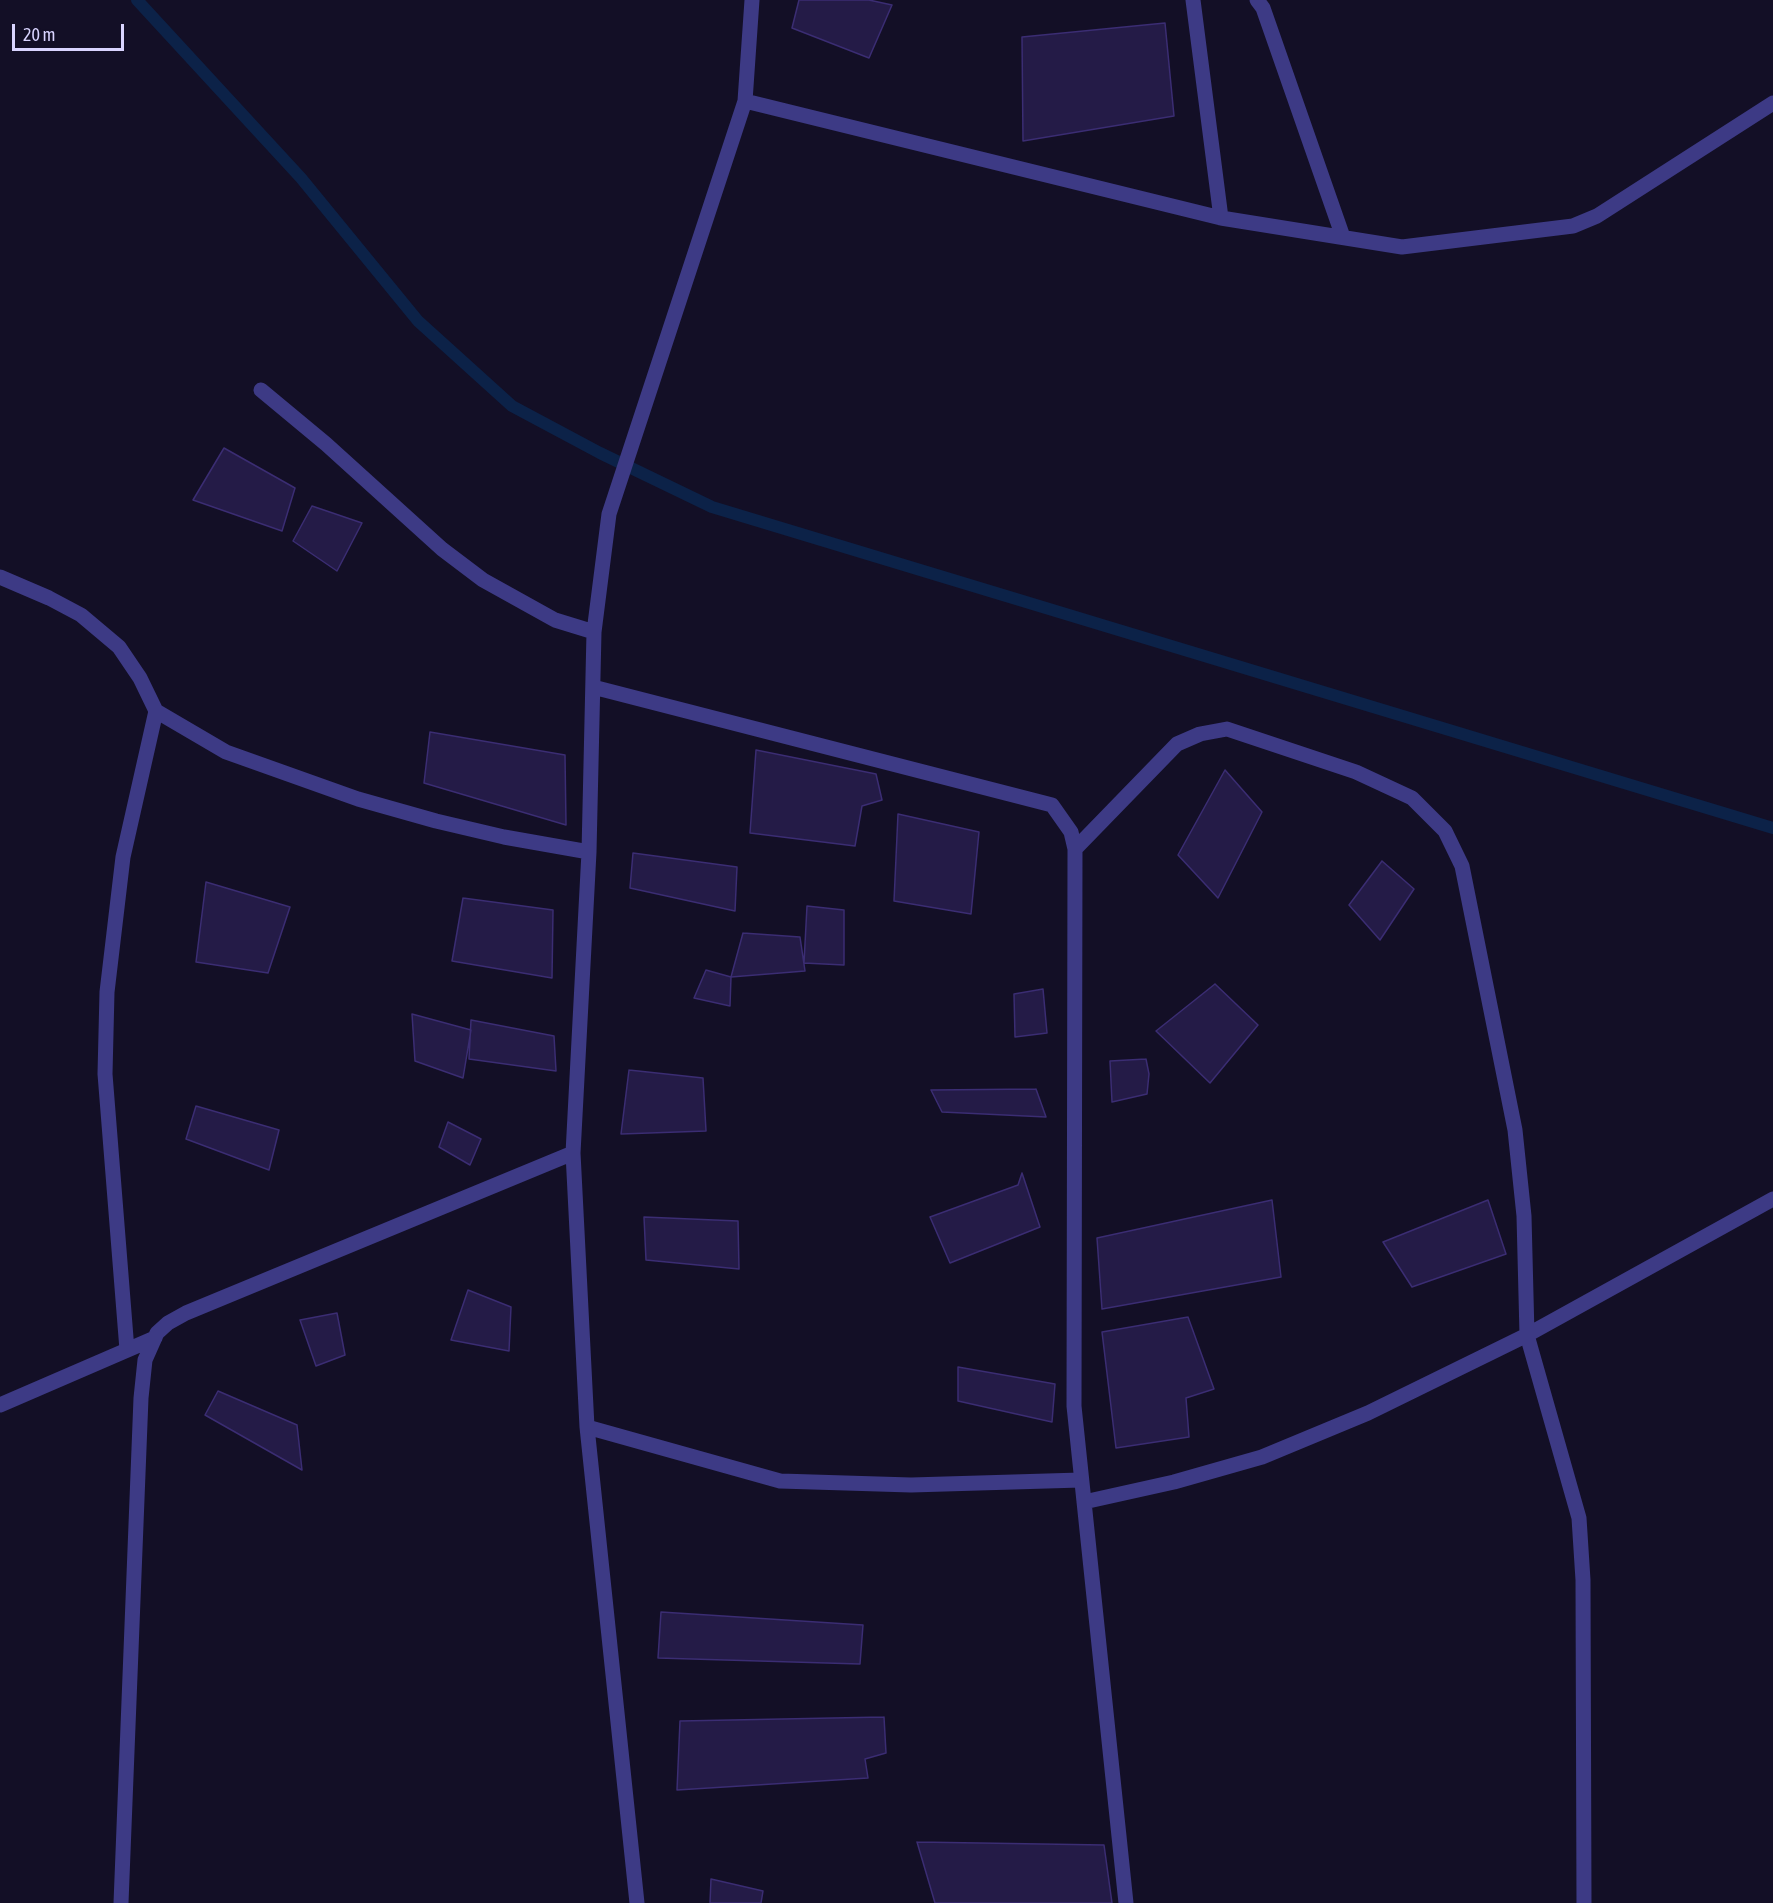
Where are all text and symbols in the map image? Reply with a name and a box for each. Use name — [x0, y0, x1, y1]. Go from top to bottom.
scale bar — [15, 12, 128, 50]
text: 20 m — [23, 24, 55, 45]

